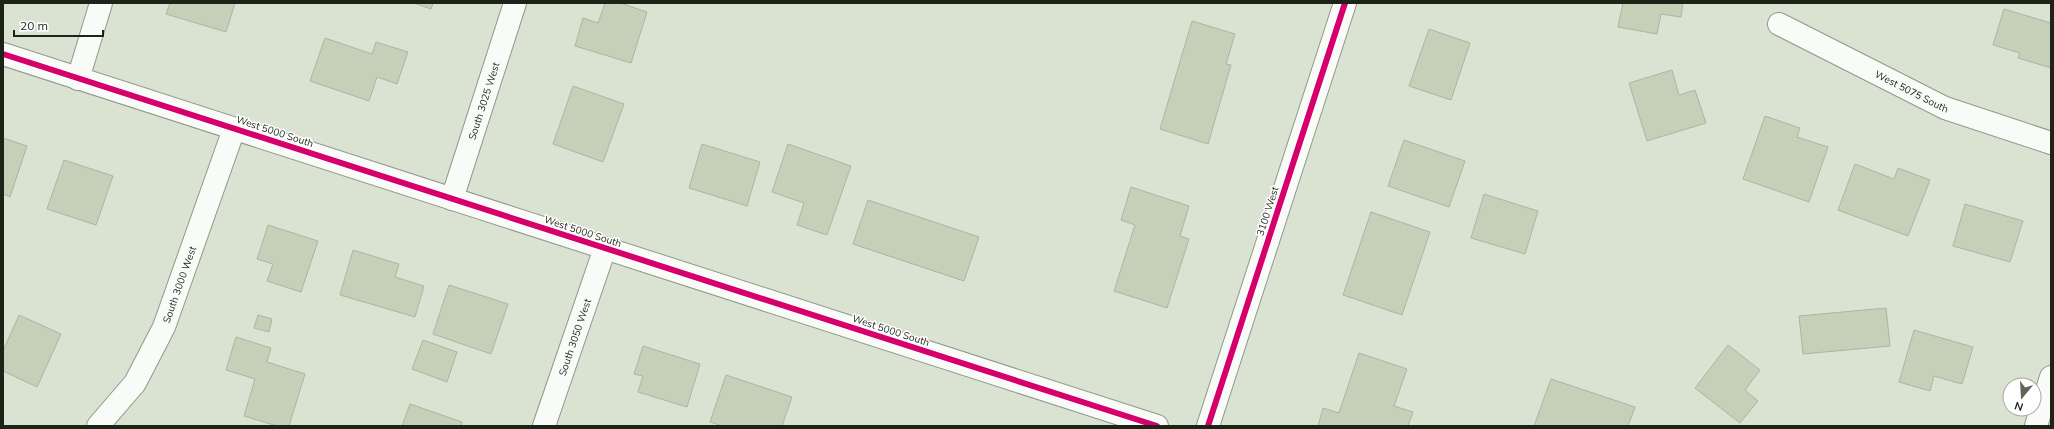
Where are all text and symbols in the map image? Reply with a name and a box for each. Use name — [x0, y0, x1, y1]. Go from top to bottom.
scale bar — [14, 12, 103, 38]
text: 20 m — [20, 18, 48, 33]
street label: South 3025 West — [465, 60, 503, 142]
street label: West 5075 South — [1873, 68, 1950, 116]
street label: West 5000 South — [234, 113, 315, 150]
street label: 3100 West — [1253, 184, 1282, 237]
street label: West 5000 South — [542, 213, 623, 250]
street label: South 3000 West — [160, 244, 199, 325]
street label: South 3050 West — [556, 296, 594, 378]
street label: West 5000 South — [850, 312, 931, 349]
north arrow — [2002, 377, 2042, 417]
text: N — [2013, 399, 2025, 414]

